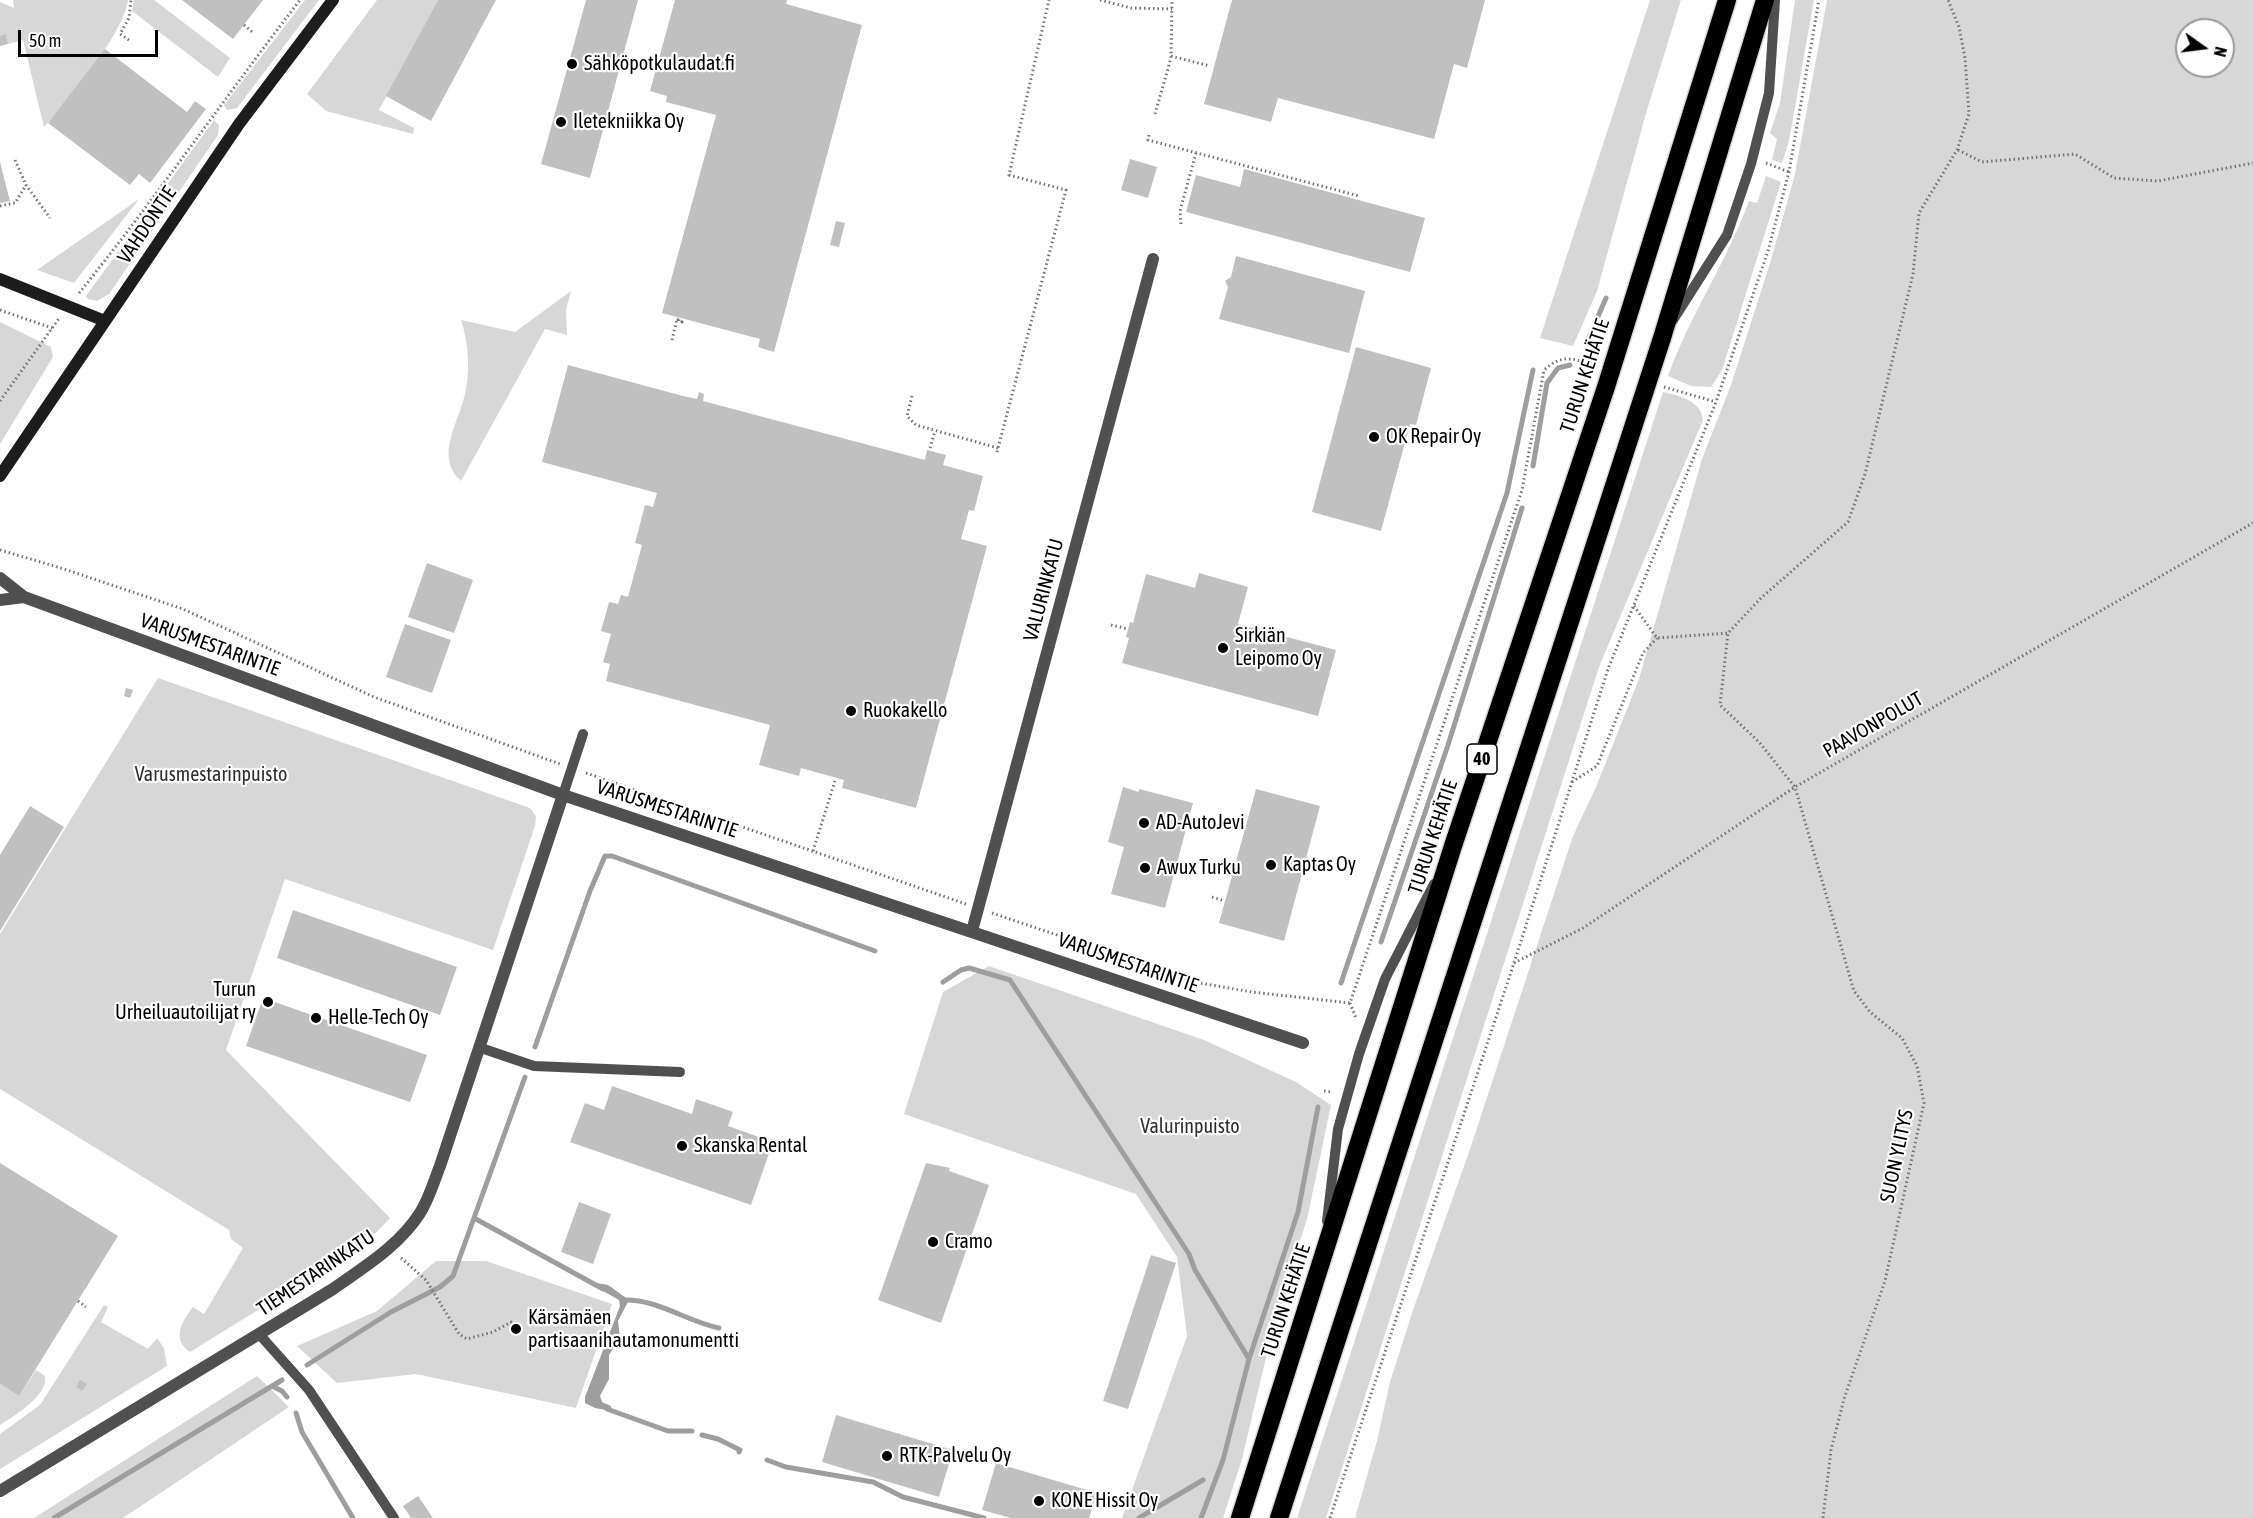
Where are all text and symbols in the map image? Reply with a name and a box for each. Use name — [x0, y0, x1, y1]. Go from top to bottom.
scale bar — [21, 18, 160, 56]
north arrow — [2175, 18, 2235, 78]
text: 50 m — [29, 30, 61, 51]
text: N — [2211, 45, 2230, 59]
place label: Sähköpotkulaudat.fi — [584, 52, 735, 76]
marker: Sähköpotkulaudat.fi — [565, 57, 579, 71]
place label: Iletekniikka Oy — [573, 110, 684, 134]
marker: Iletekniikka Oy — [554, 115, 568, 129]
street label: VAHDONTIE — [112, 182, 182, 268]
street label: TURUN KEHÄTIE — [1555, 316, 1615, 436]
place label: OK Repair Oy — [1386, 425, 1481, 449]
marker: OK Repair Oy — [1367, 430, 1381, 444]
street label: VALURINKATU — [1019, 536, 1069, 644]
street label: VARUSMESTARINTIE — [137, 609, 283, 681]
place label: Sirkiän Leipomo Oy — [1235, 624, 1322, 671]
marker: Sirkiän Leipomo Oy — [1216, 641, 1230, 655]
street label: PAAVONPOLUT — [1819, 687, 1927, 763]
place label: Ruokakello — [863, 699, 947, 723]
marker: Ruokakello — [844, 704, 858, 718]
road number: 40 — [1467, 744, 1497, 774]
park label: Varusmestarinpuisto — [135, 763, 287, 787]
street label: VARUSMESTARINTIE — [593, 775, 741, 843]
street label: TURUN KEHÄTIE — [1403, 777, 1463, 897]
place label: AD-AutoJevi — [1156, 811, 1245, 835]
marker: AD-AutoJevi — [1137, 816, 1151, 830]
place label: Kaptas Oy — [1283, 853, 1356, 877]
place label: Awux Turku — [1157, 856, 1241, 880]
marker: Kaptas Oy — [1264, 858, 1278, 872]
marker: Awux Turku — [1138, 861, 1152, 875]
street label: VARUSMESTARINTIE — [1055, 928, 1201, 998]
place label: Turun Urheiluautoilijat ry — [115, 978, 256, 1025]
marker: Turun Urheiluautoilijat ry — [261, 995, 275, 1009]
place label: Helle-Tech Oy — [328, 1006, 428, 1030]
marker: Helle-Tech Oy — [309, 1011, 323, 1025]
street label: SUON YLITYS — [1875, 1107, 1919, 1205]
park label: Valurinpuisto — [1140, 1115, 1240, 1139]
place label: Skanska Rental — [694, 1134, 807, 1158]
marker: Skanska Rental — [675, 1139, 689, 1153]
street label: TIEMESTARINKATU — [253, 1225, 379, 1321]
place label: Cramo — [945, 1230, 993, 1254]
marker: Cramo — [926, 1235, 940, 1249]
street label: TURUN KEHÄTIE — [1256, 1241, 1316, 1361]
place label: Kärsämäen partisaanihautamonumentti — [528, 1306, 739, 1353]
marker: Kärsämäen partisaanihautamonumentti — [509, 1322, 523, 1336]
place label: RTK-Palvelu Oy — [899, 1444, 1011, 1468]
marker: RTK-Palvelu Oy — [880, 1449, 894, 1463]
place label: KONE Hissit Oy — [1051, 1489, 1158, 1513]
marker: KONE Hissit Oy — [1032, 1494, 1046, 1508]

